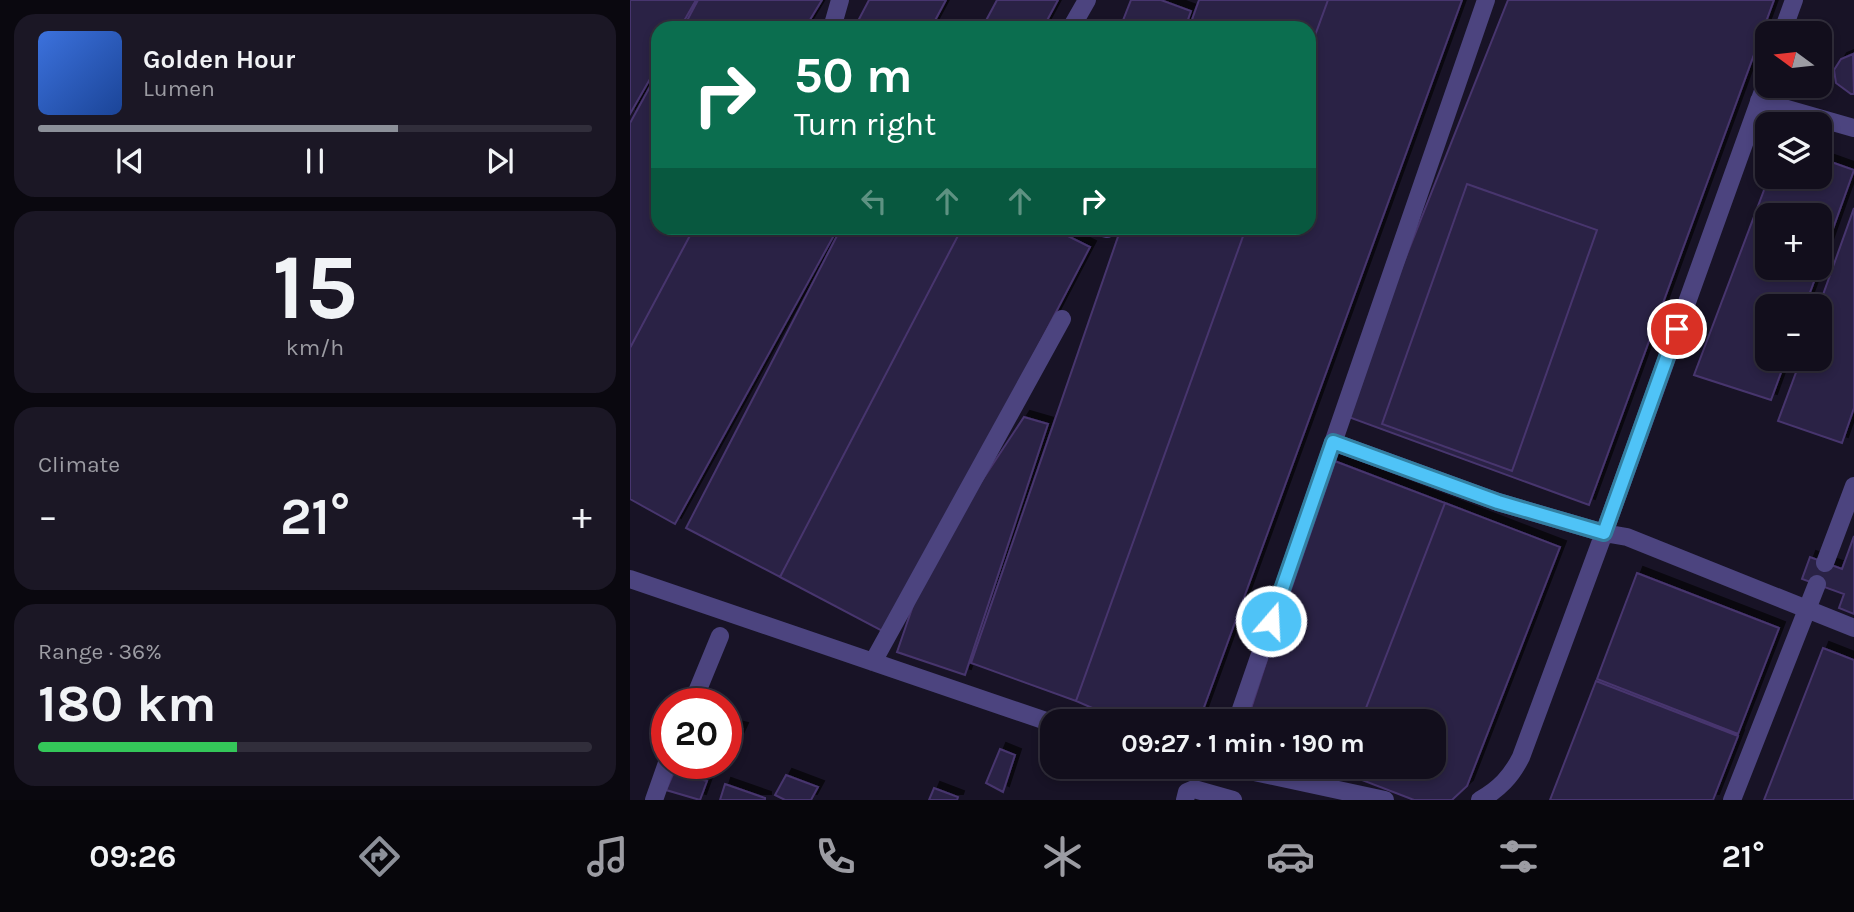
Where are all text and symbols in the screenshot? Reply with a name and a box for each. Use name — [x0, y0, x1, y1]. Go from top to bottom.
north arrow — [1755, 21, 1832, 98]
map controls — [1755, 21, 1832, 371]
text: Golden Hour — [143, 44, 295, 75]
text: 50 m — [794, 47, 912, 104]
icon: right — [679, 49, 770, 140]
text: Lumen — [143, 75, 215, 102]
text: Turn right — [794, 106, 936, 143]
button: layers — [1755, 112, 1832, 189]
icon: previous — [111, 142, 149, 180]
icon: pause — [296, 142, 334, 180]
icon: next — [481, 142, 519, 180]
icon: left — [855, 182, 893, 220]
icon: ahead — [928, 182, 966, 220]
icon: ahead — [1001, 182, 1039, 220]
icon: right — [1074, 182, 1112, 220]
button: + — [1755, 203, 1832, 280]
text: 15 — [272, 235, 358, 341]
button: − — [1755, 294, 1832, 371]
pin — [1647, 299, 1707, 359]
icon: arrive — [1658, 310, 1696, 348]
text: km/h — [286, 334, 344, 361]
text: Climate — [38, 451, 120, 478]
text: 21° — [280, 486, 350, 547]
text: − — [38, 494, 58, 539]
text: + — [572, 494, 592, 539]
position arrow — [1234, 584, 1308, 658]
text: Range · 36% — [38, 638, 162, 665]
text: 180 km — [38, 673, 216, 734]
speed limit sign: 20 — [651, 688, 742, 779]
text: 09:27 · 1 min · 190 m — [1121, 728, 1365, 759]
icon: directions — [355, 832, 404, 881]
icon: music — [583, 832, 632, 881]
icon: phone — [811, 832, 860, 881]
icon: climate — [1038, 832, 1087, 881]
icon: car — [1266, 832, 1315, 881]
icon: filters — [1494, 832, 1543, 881]
text: 09:26 — [89, 838, 177, 875]
text: 21° — [1721, 838, 1765, 875]

